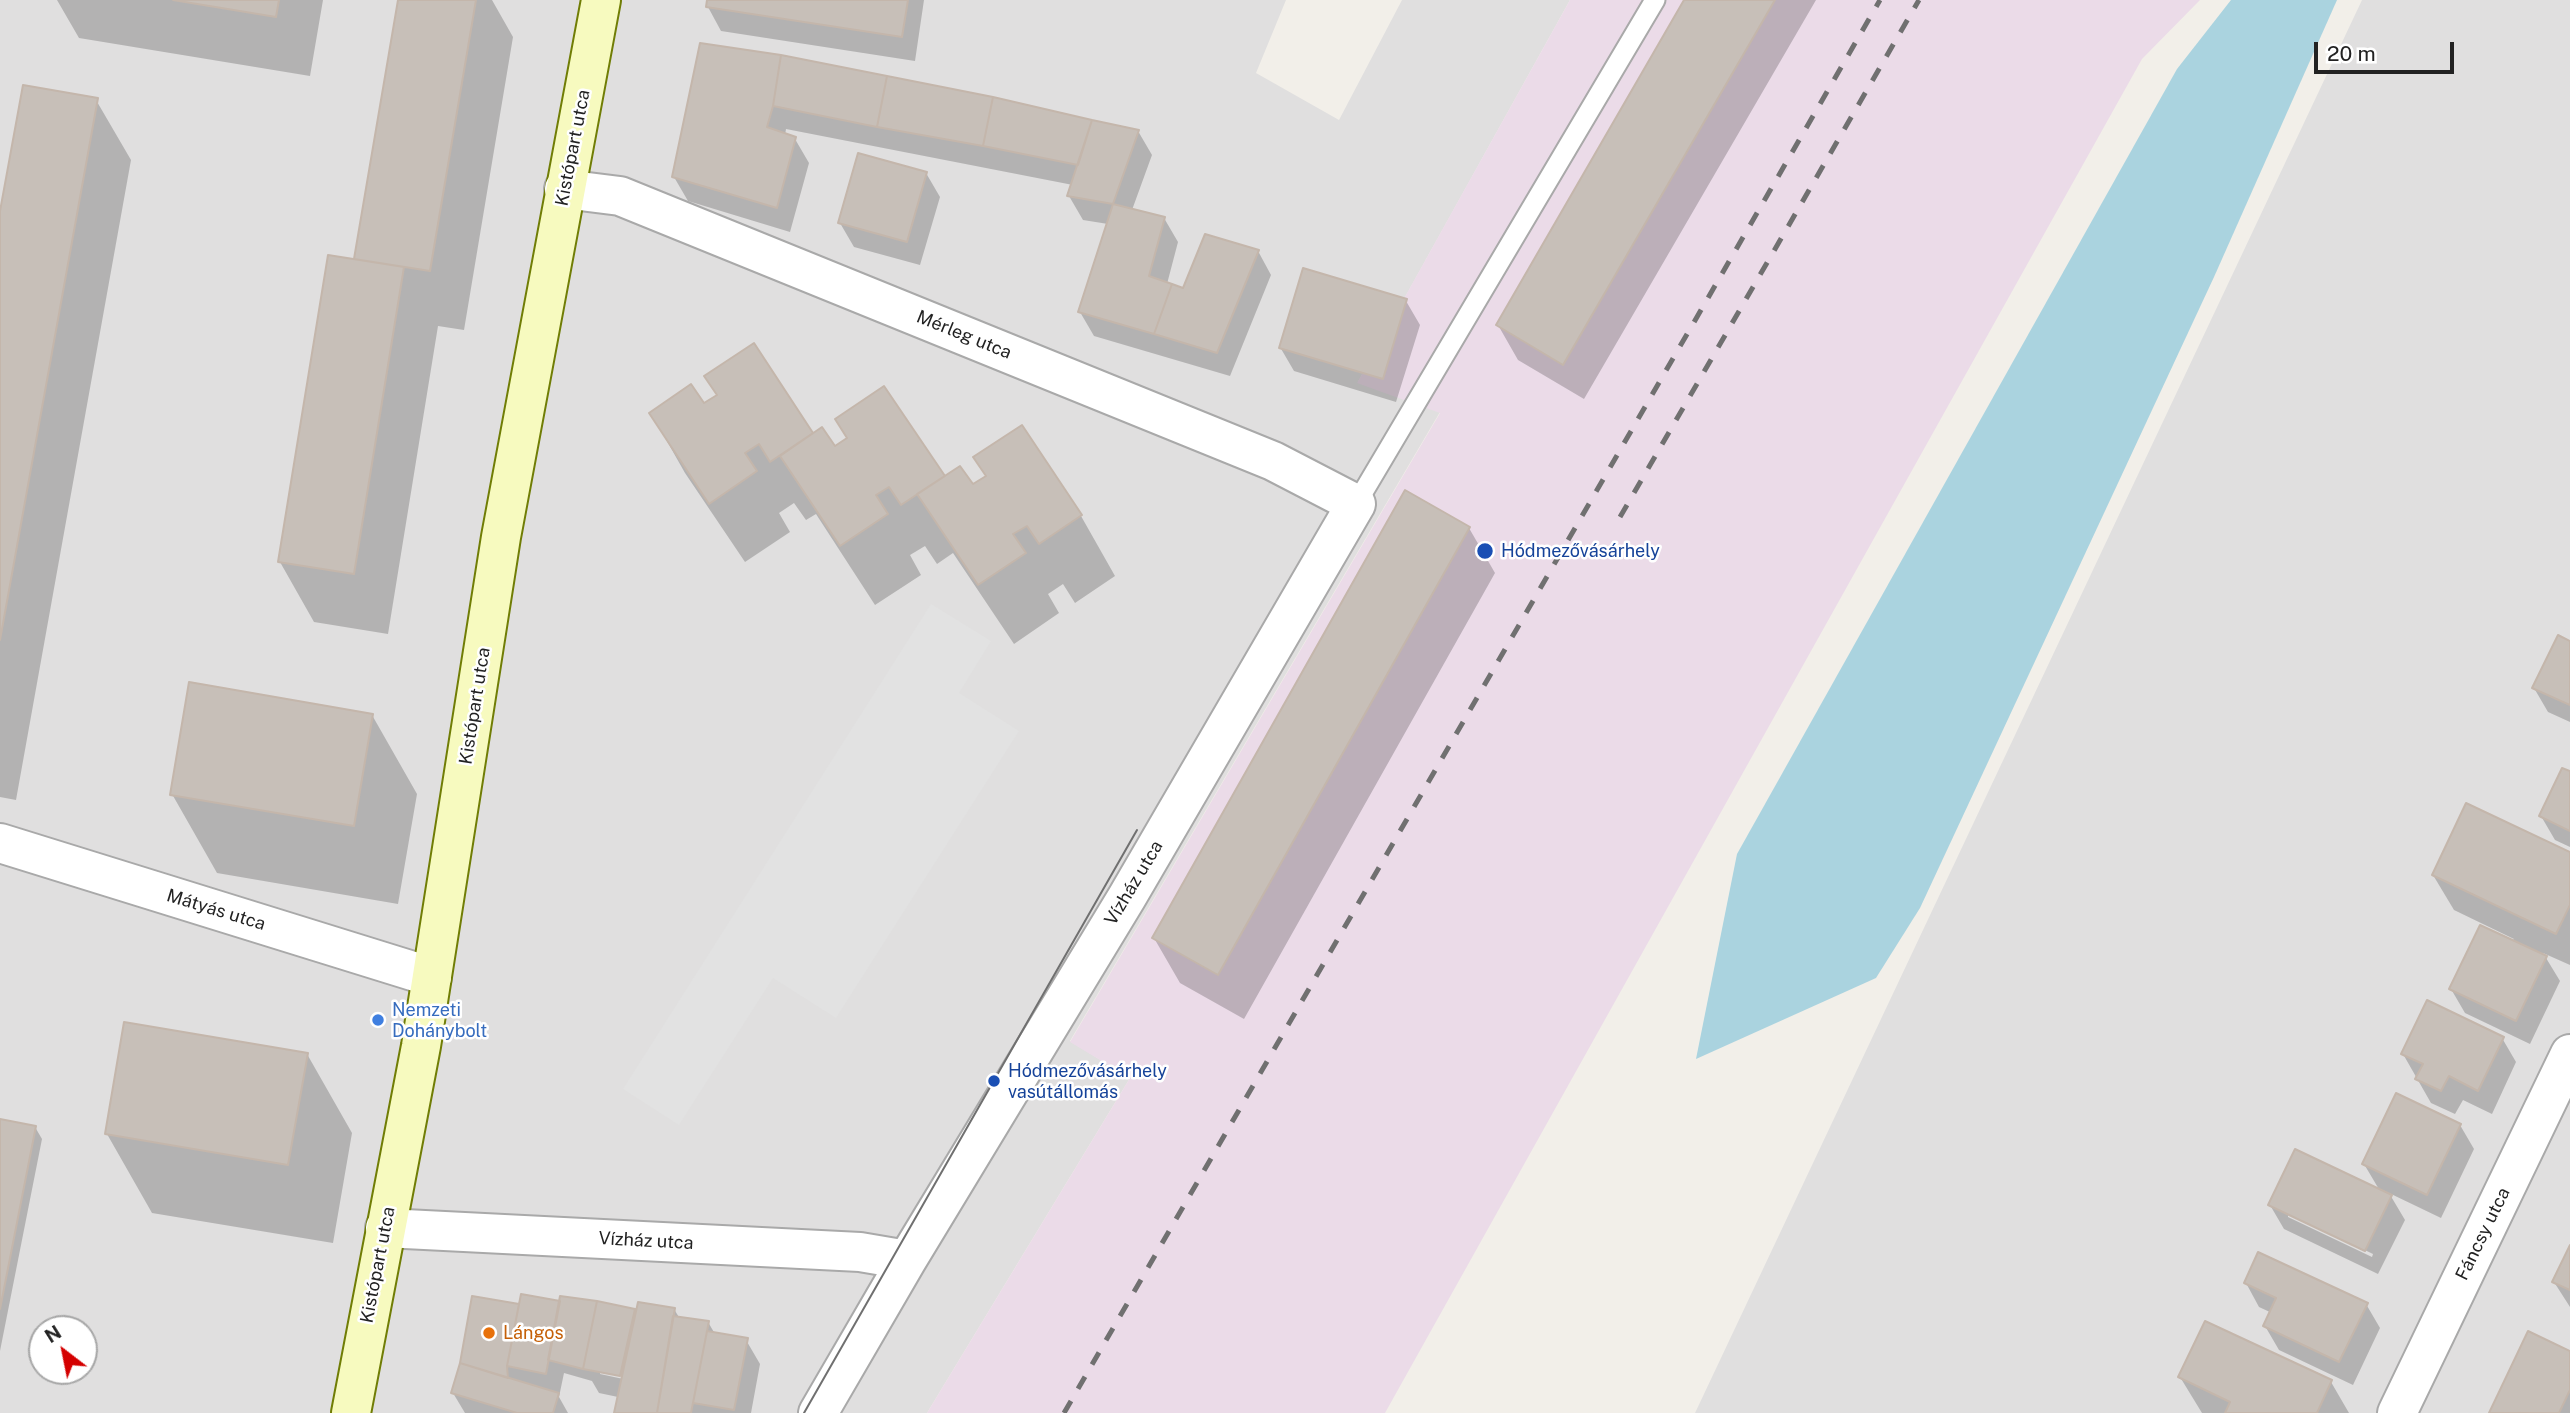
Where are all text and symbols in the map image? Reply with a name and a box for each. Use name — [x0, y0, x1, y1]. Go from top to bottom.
scale bar — [2318, 28, 2458, 72]
text: 20 m — [2327, 41, 2376, 66]
street label: Kistópart utca — [551, 88, 595, 208]
street label: Mérleg utca — [913, 306, 1015, 364]
place label: Hódmezővásárhely — [1501, 540, 1660, 562]
marker: Hódmezővásárhely — [1475, 541, 1495, 561]
street label: Kistópart utca — [455, 646, 495, 766]
street label: Vízház utca — [1100, 837, 1168, 929]
street label: Mátyás utca — [164, 885, 268, 935]
place label: Nemzeti Dohánybolt — [392, 999, 487, 1042]
marker: Nemzeti Dohánybolt — [370, 1012, 386, 1028]
place label: Hódmezővásárhely vasútállomás — [1008, 1060, 1167, 1102]
marker: Hódmezővásárhely vasútállomás — [986, 1073, 1002, 1089]
street label: Fáncsy utca — [2451, 1184, 2515, 1284]
street label: Kistópart utca — [356, 1205, 400, 1325]
street label: Vízház utca — [598, 1228, 694, 1254]
north arrow — [28, 1315, 98, 1385]
text: N — [41, 1321, 65, 1347]
place label: Lángos — [503, 1322, 564, 1344]
marker: Lángos — [481, 1325, 497, 1341]

